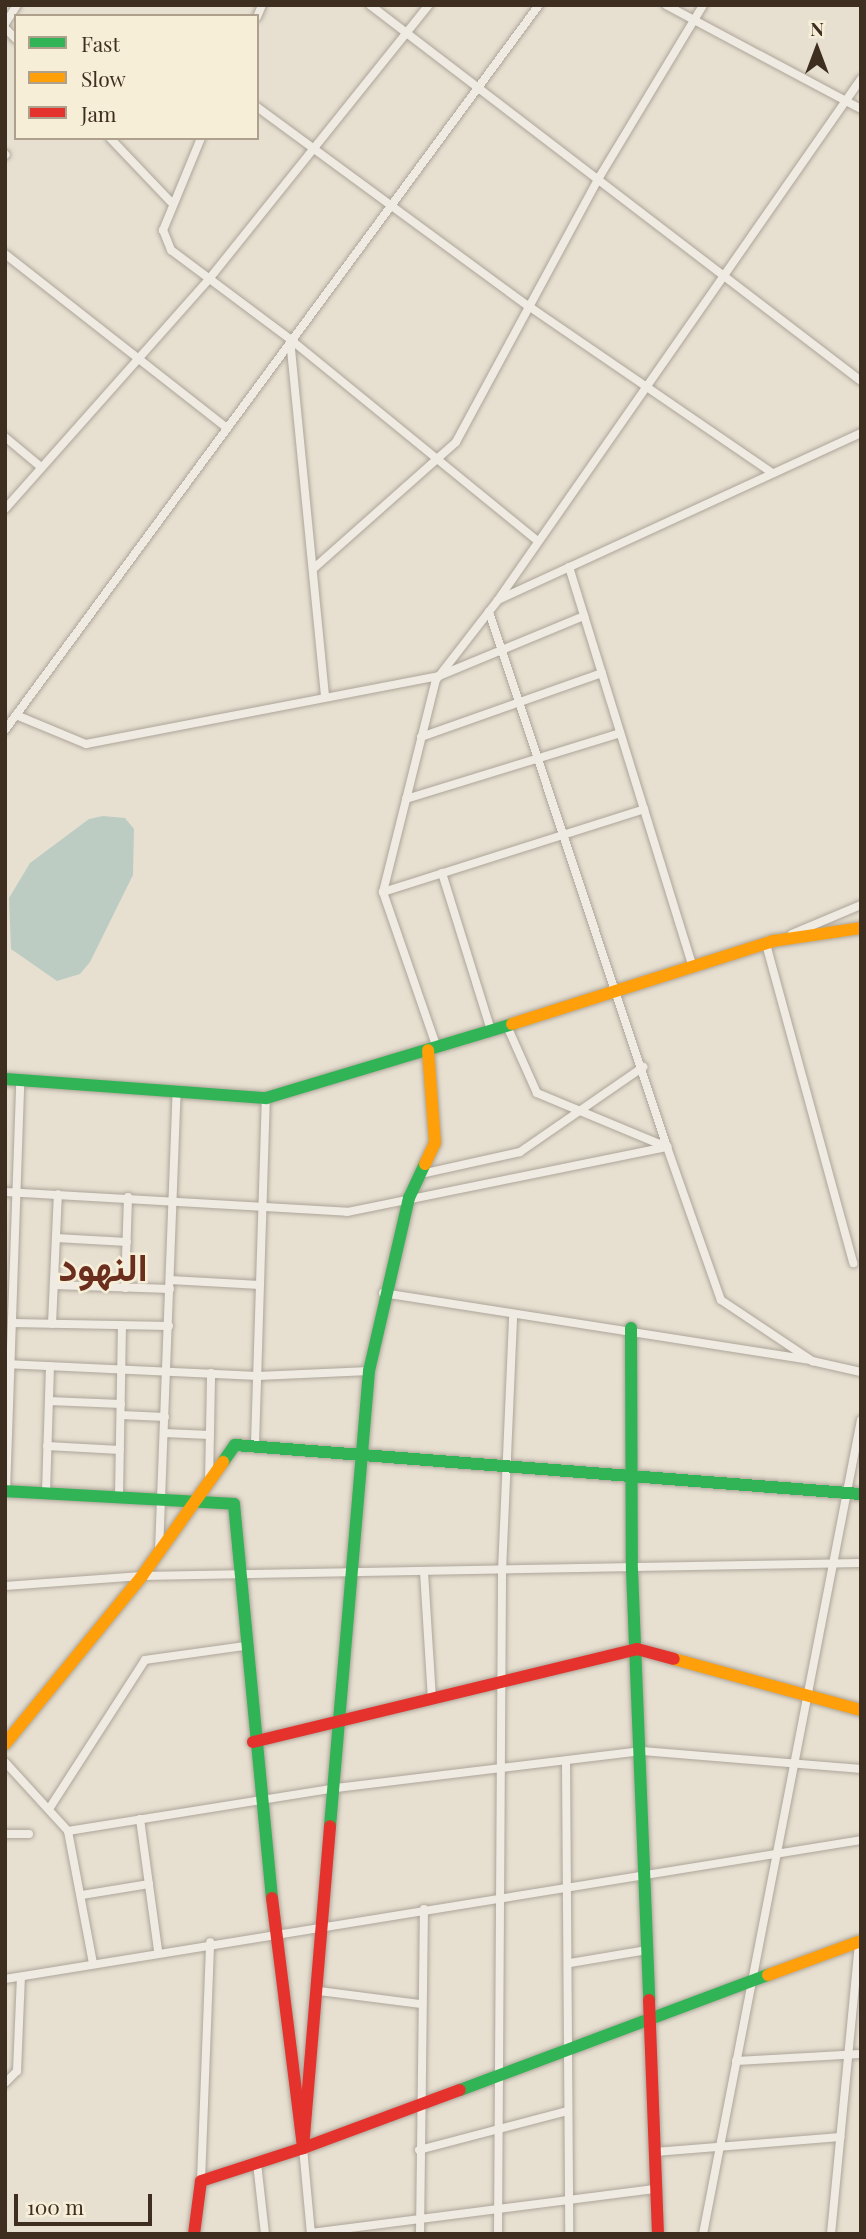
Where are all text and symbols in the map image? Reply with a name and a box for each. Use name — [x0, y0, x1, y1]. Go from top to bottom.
legend — [14, 14, 259, 140]
north arrow — [782, 14, 852, 84]
text: N — [810, 15, 824, 41]
text: Fast — [81, 29, 120, 57]
text: Slow — [81, 64, 126, 92]
text: Jam — [81, 99, 117, 127]
district label: النهود — [58, 1243, 148, 1289]
scale bar — [18, 2180, 156, 2224]
text: 100 m — [27, 2192, 84, 2220]

